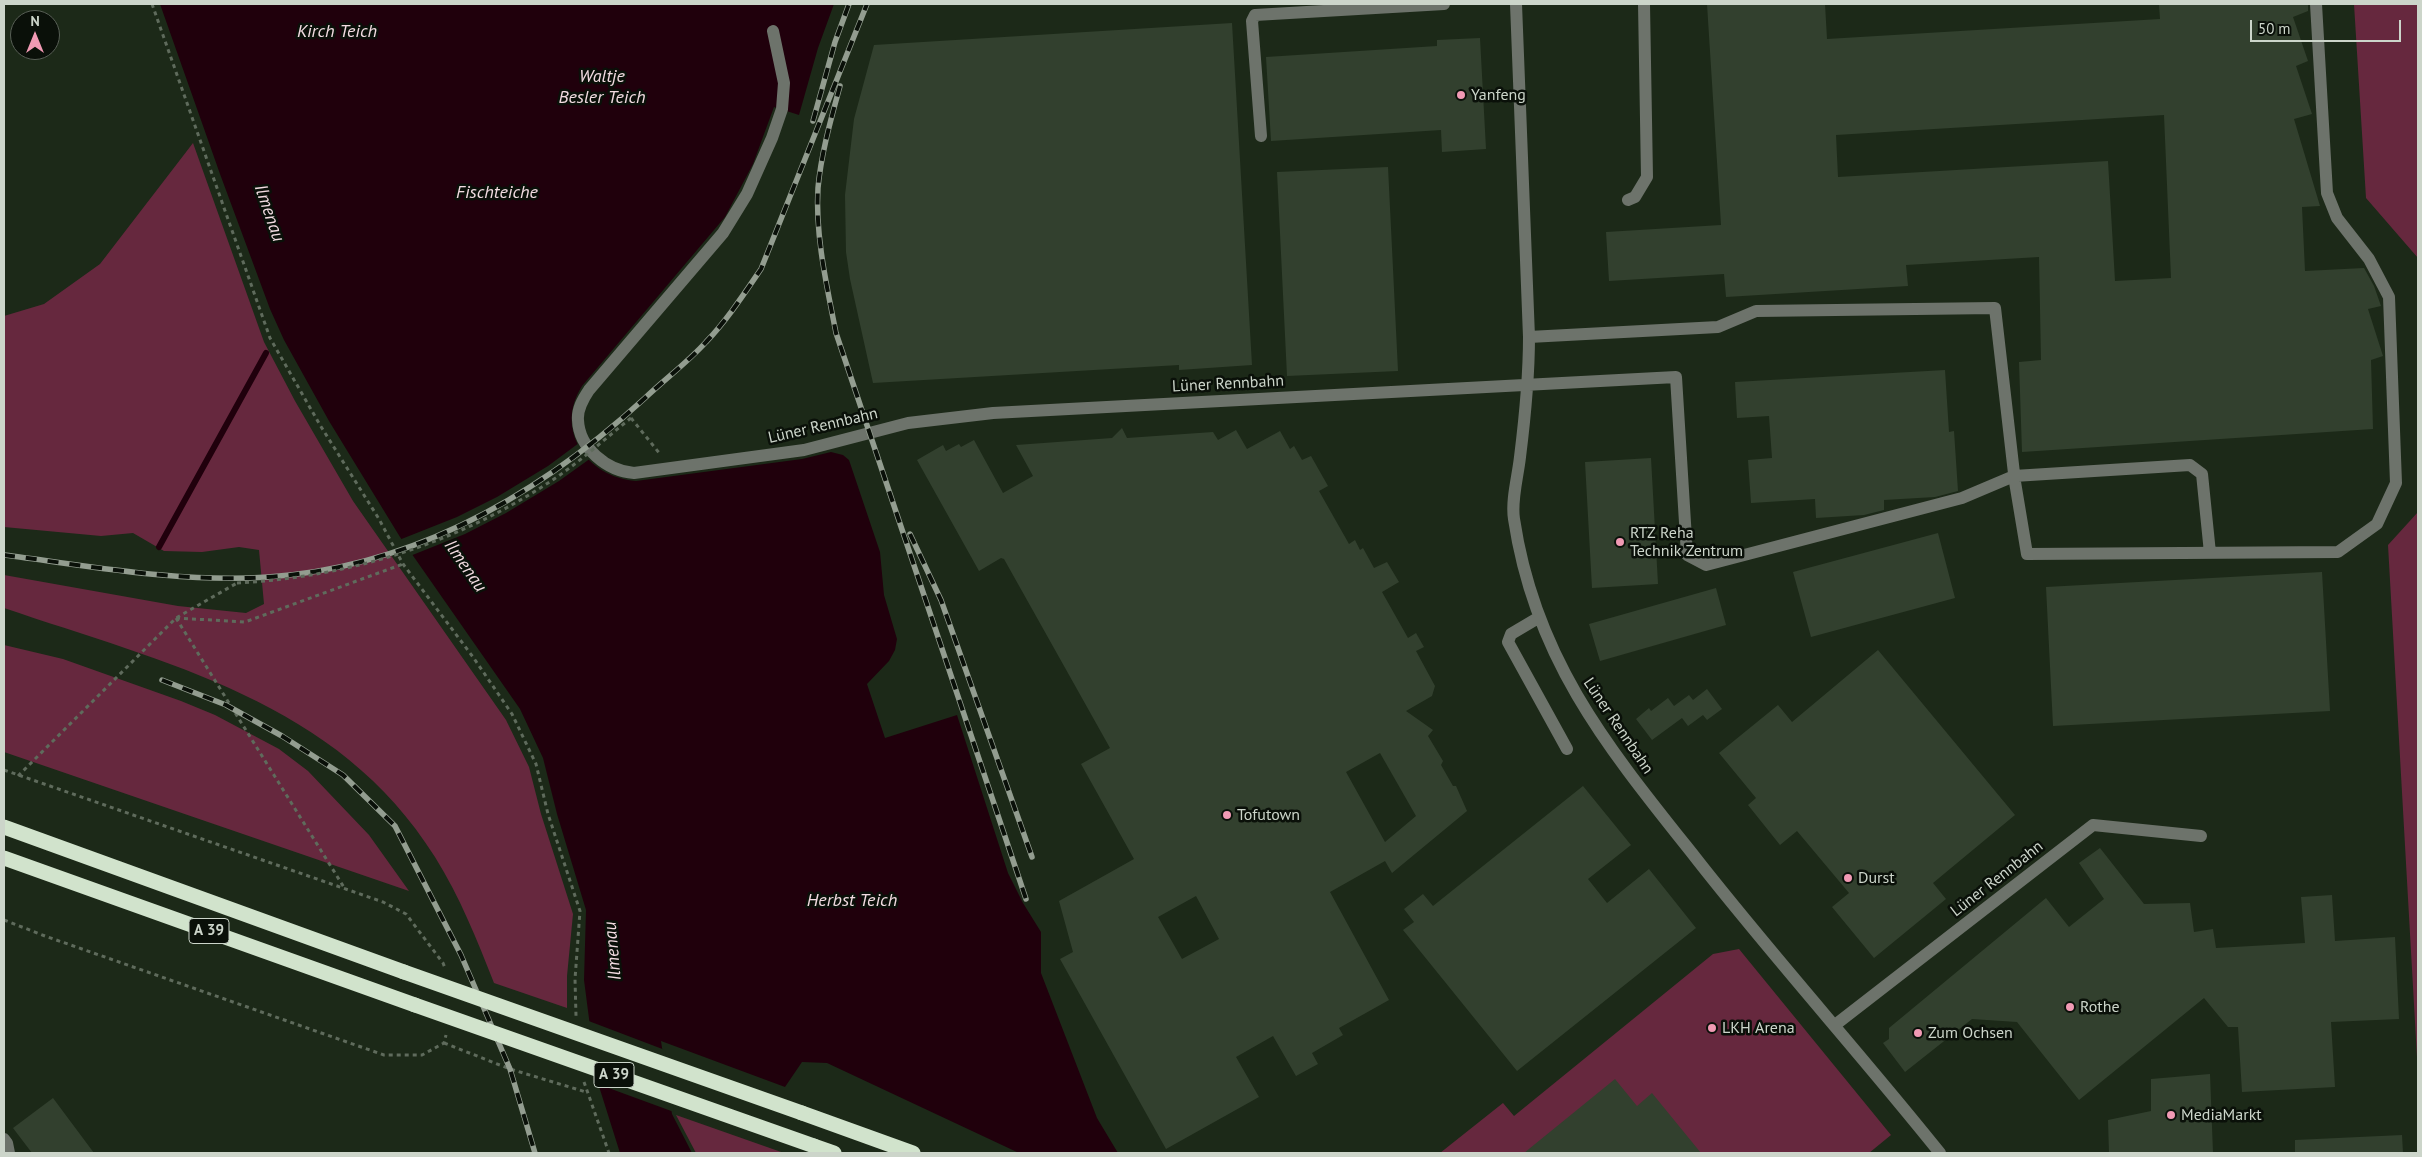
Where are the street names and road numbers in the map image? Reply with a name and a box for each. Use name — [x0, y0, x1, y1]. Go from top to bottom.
street label: Lüner Rennbahn — [1172, 371, 1284, 397]
street label: Lüner Rennbahn — [766, 404, 880, 448]
street label: Lüner Rennbahn — [1579, 674, 1657, 778]
street label: Lüner Rennbahn — [1947, 837, 2047, 921]
road number: A 39 — [189, 918, 229, 944]
road number: A 39 — [594, 1062, 634, 1088]

